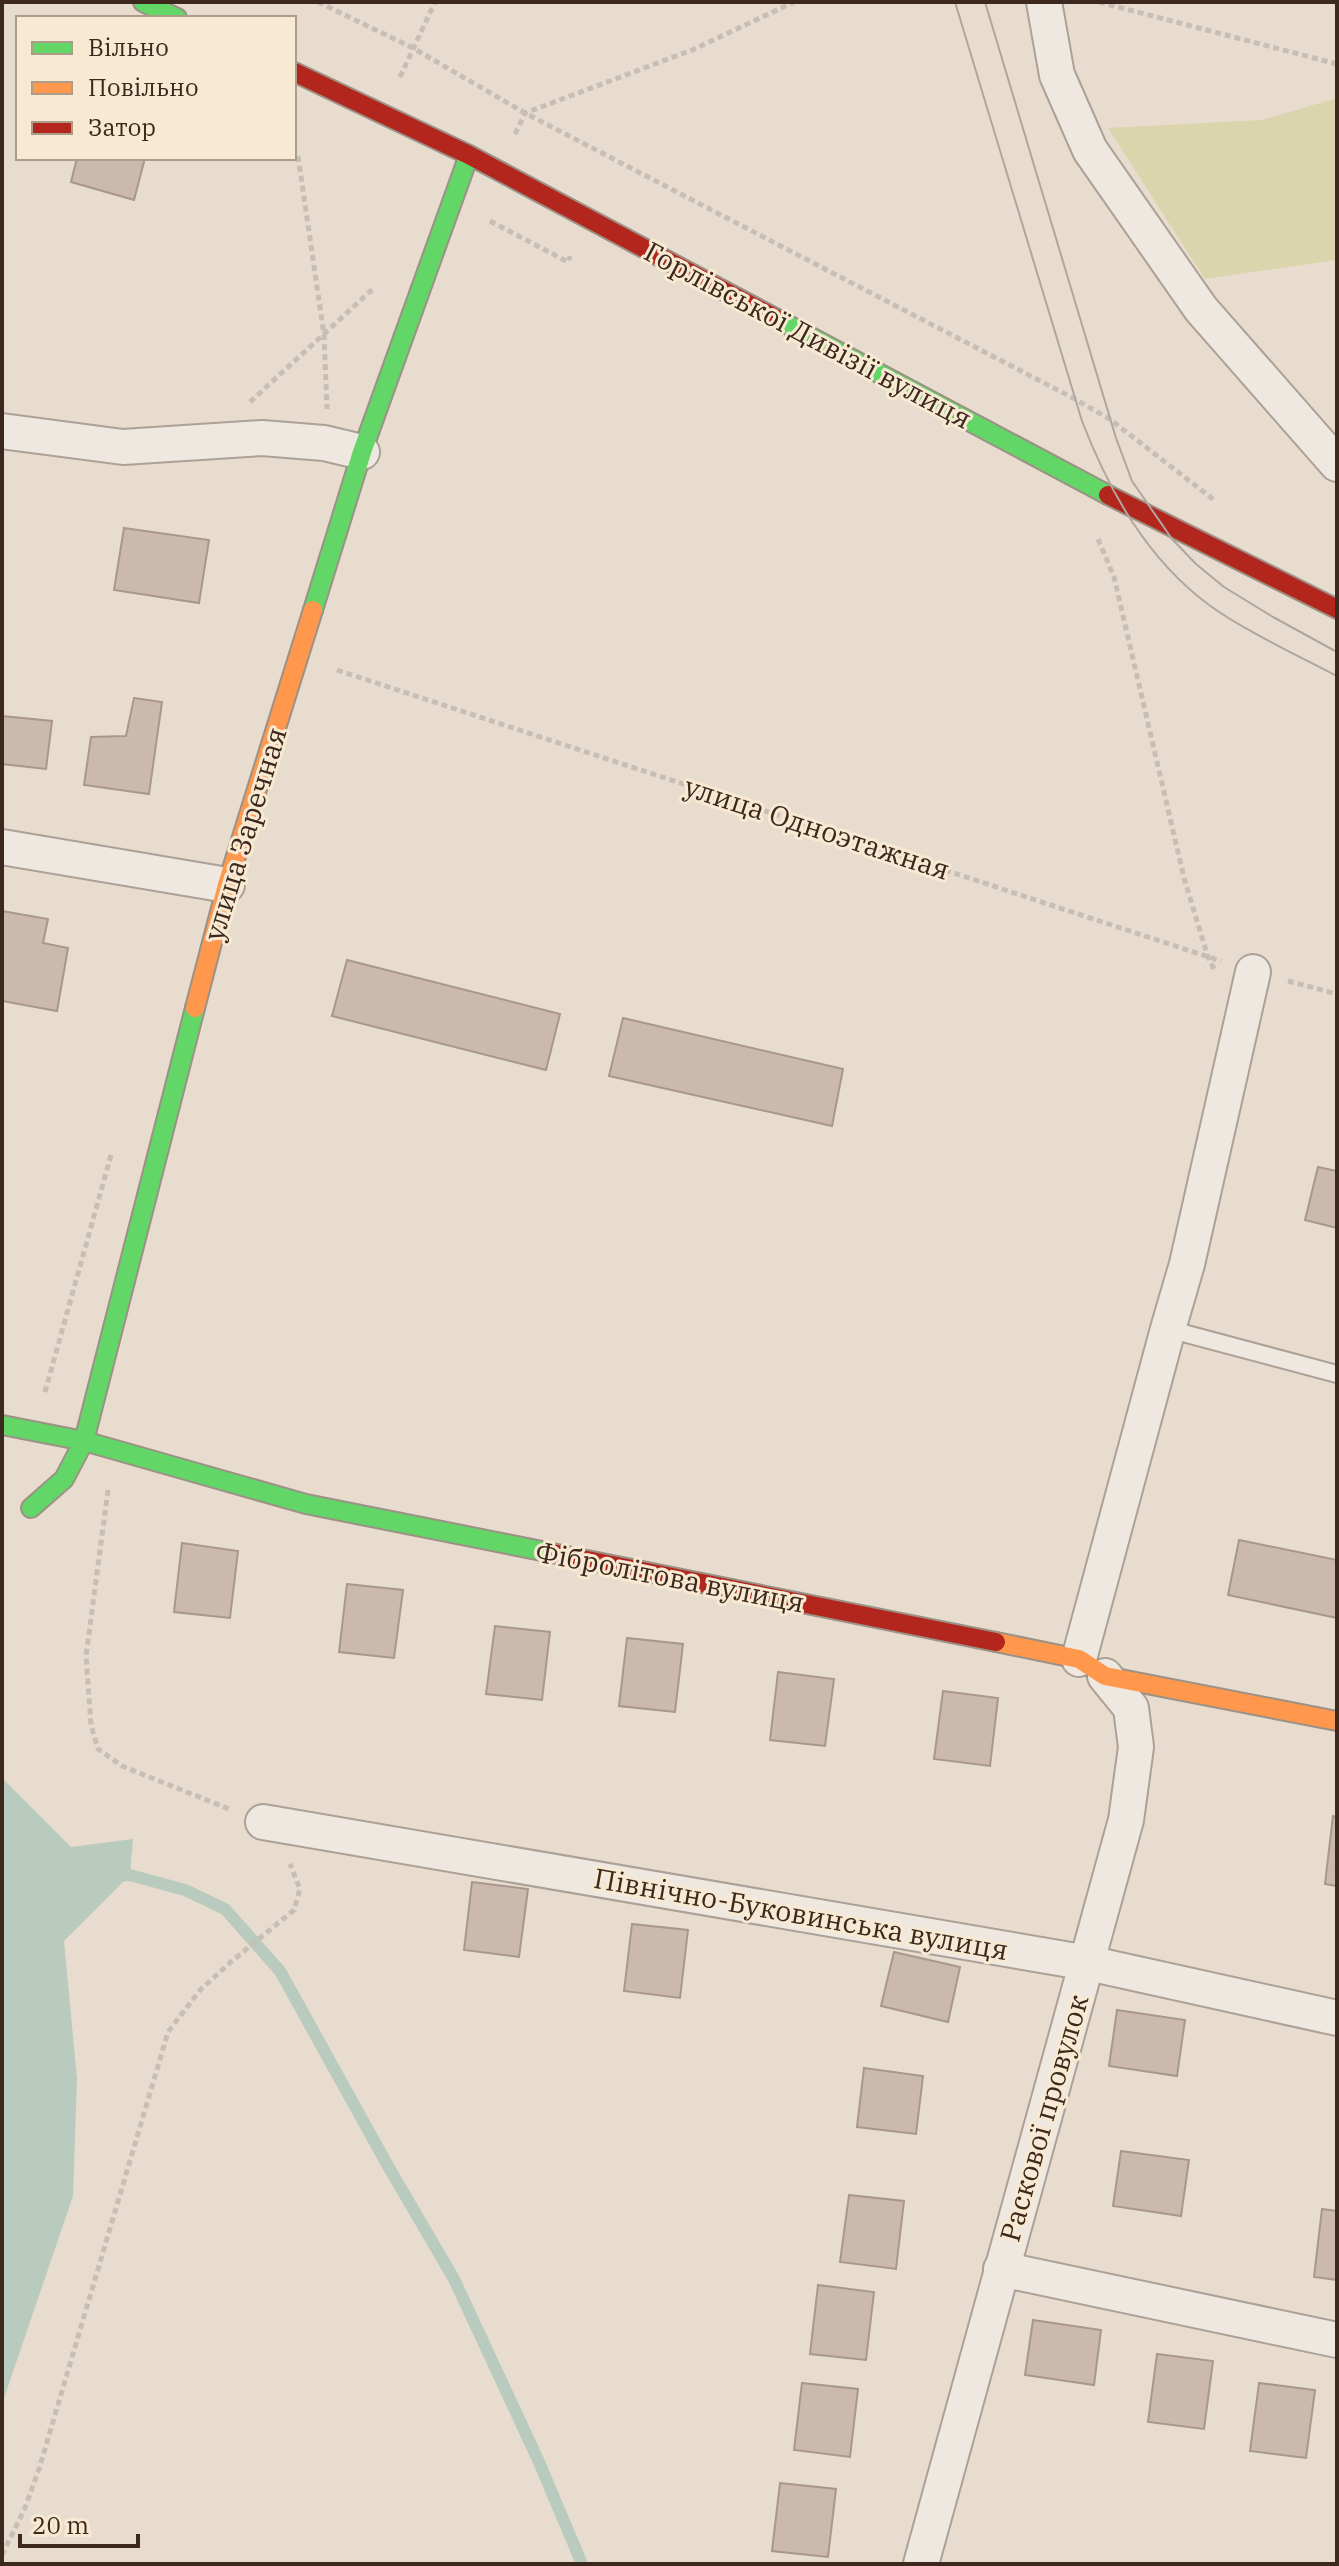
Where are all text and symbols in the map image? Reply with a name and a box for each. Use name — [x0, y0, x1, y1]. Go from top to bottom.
legend — [16, 16, 296, 160]
text: Вільно — [88, 31, 169, 63]
text: Повільно — [88, 71, 198, 103]
text: Затор — [88, 111, 156, 143]
street label: Горлівської Дивізії вулиця — [638, 232, 978, 437]
street label: улица Заречная — [194, 723, 295, 945]
street label: улица Одноэтажная — [680, 767, 955, 888]
street label: Фібролітова вулиця — [532, 1532, 808, 1621]
street label: Північно-Буковинська вулиця — [591, 1859, 1011, 1968]
street label: Раскової провулок — [991, 1990, 1096, 2246]
scale bar — [20, 2498, 138, 2548]
text: 20 m — [32, 2509, 89, 2541]

